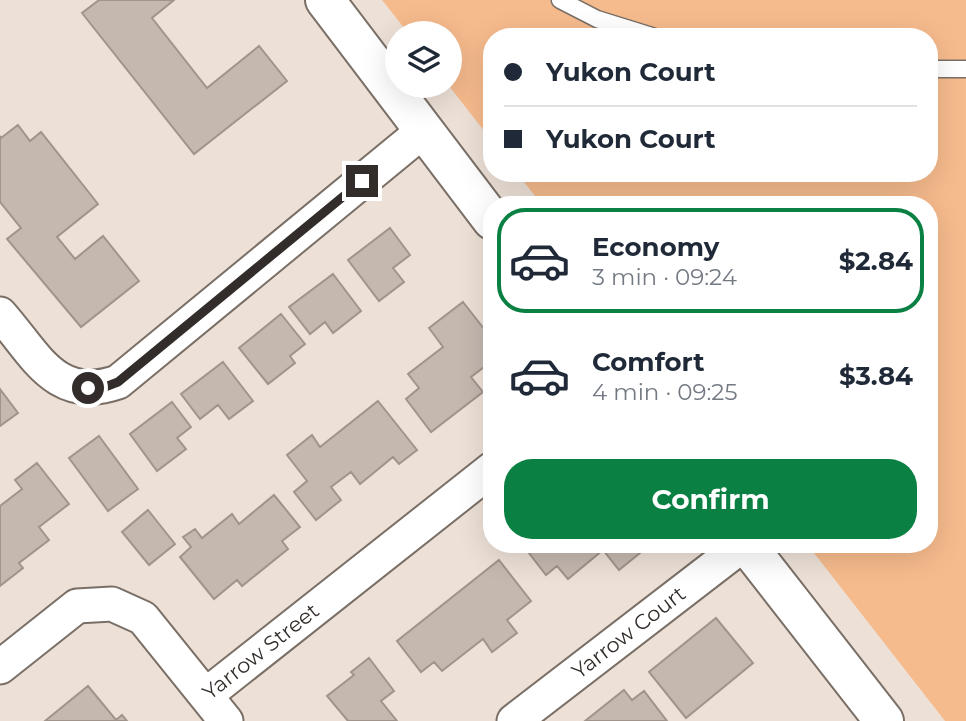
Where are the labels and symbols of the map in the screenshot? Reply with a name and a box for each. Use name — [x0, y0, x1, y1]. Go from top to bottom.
route end — [346, 165, 378, 197]
route start — [72, 372, 104, 404]
street label: Yarrow Court — [567, 581, 690, 684]
street label: Yarrow Street — [197, 598, 324, 705]

